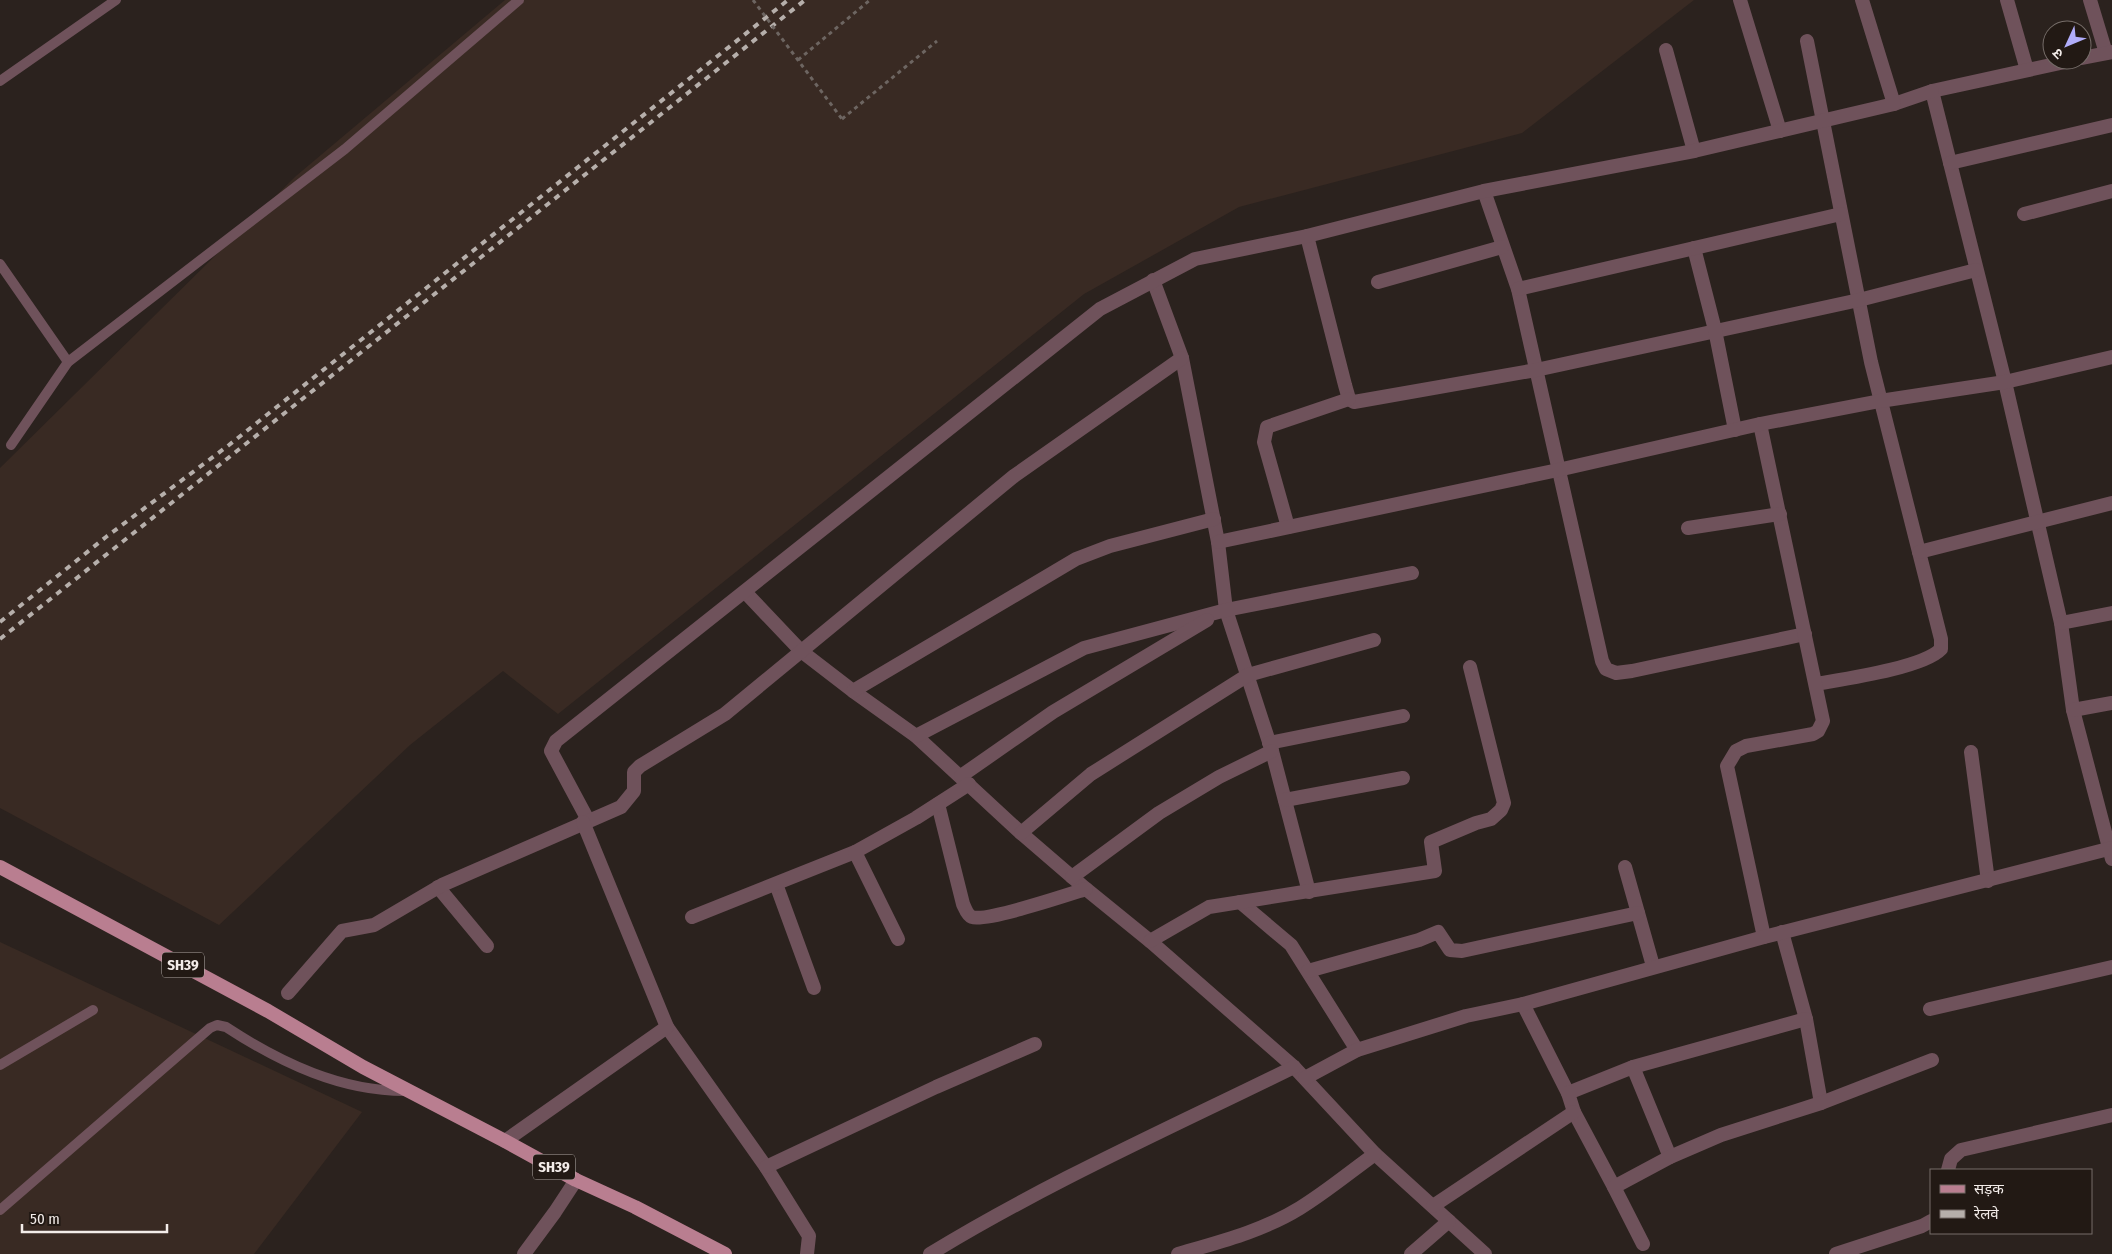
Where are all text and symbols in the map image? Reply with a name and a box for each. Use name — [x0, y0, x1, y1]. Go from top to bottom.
north arrow — [2042, 20, 2092, 70]
text: उ — [2048, 44, 2067, 63]
road number: SH39 — [162, 952, 204, 978]
road number: SH39 — [533, 1154, 575, 1180]
legend — [1930, 1169, 2092, 1234]
text: सड़क — [1974, 1180, 2004, 1198]
scale bar — [22, 1202, 168, 1234]
text: रेलवे — [1973, 1205, 1999, 1223]
text: 50 m — [30, 1210, 60, 1228]

